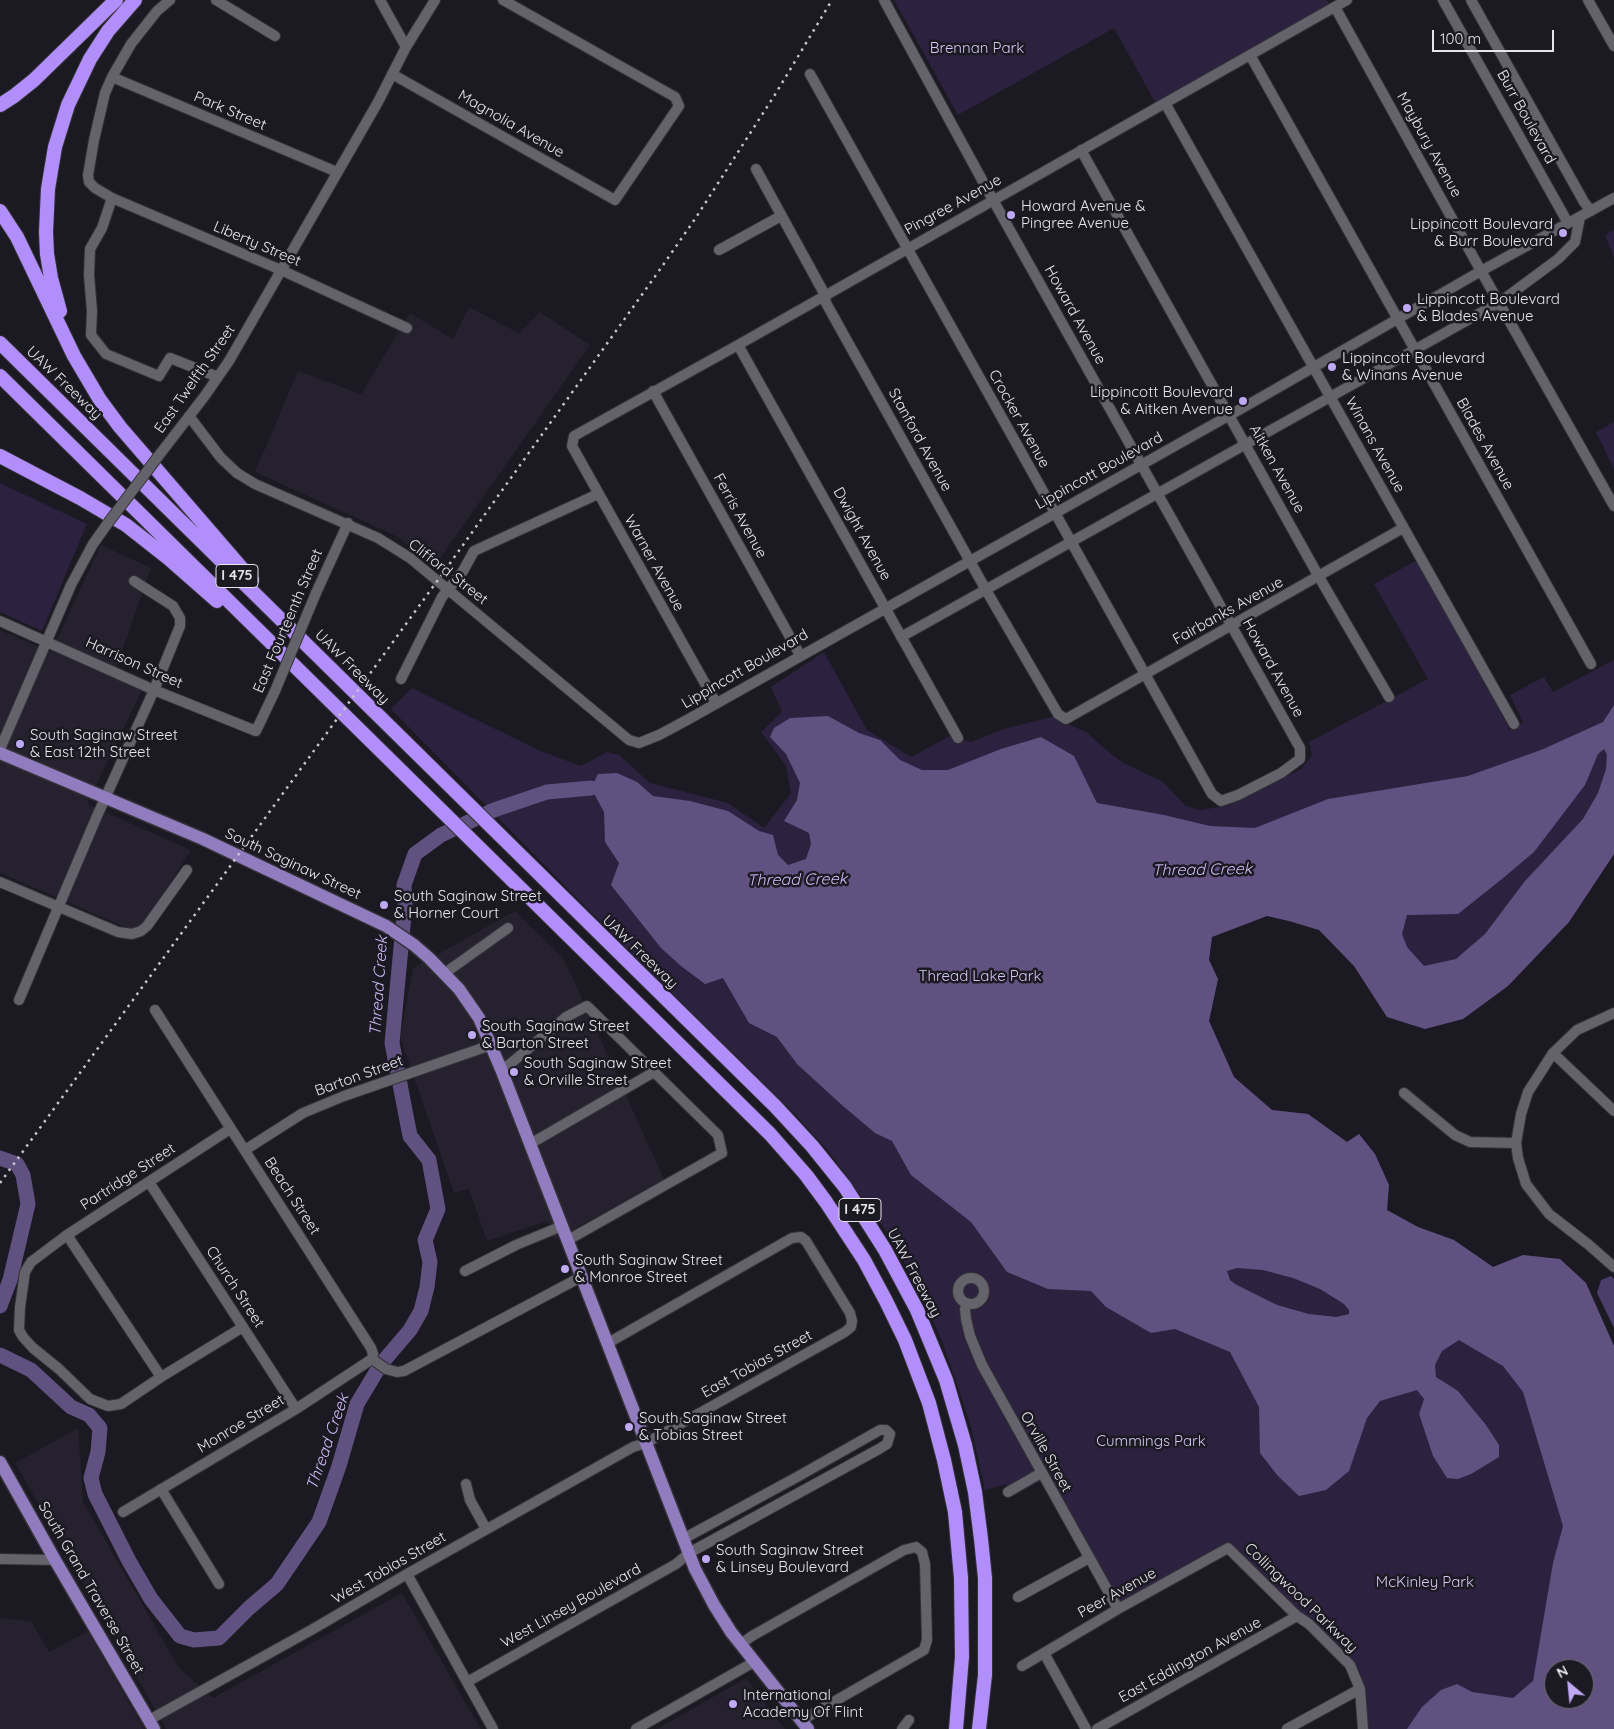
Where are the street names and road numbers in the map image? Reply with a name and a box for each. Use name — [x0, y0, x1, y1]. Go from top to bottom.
street label: Burr Boulevard — [1493, 67, 1559, 167]
street label: Magnolia Avenue — [455, 86, 567, 162]
street label: Park Street — [191, 88, 269, 134]
street label: Maybury Avenue — [1393, 89, 1465, 201]
street label: Pingree Avenue — [901, 171, 1005, 239]
street label: Liberty Street — [211, 218, 303, 270]
street label: Howard Avenue — [1040, 262, 1110, 368]
street label: East Twelfth Street — [151, 321, 239, 437]
street label: UAW Freeway — [22, 342, 106, 424]
street label: Crocker Avenue — [985, 367, 1053, 471]
street label: Stanford Avenue — [884, 385, 956, 495]
street label: Winans Avenue — [1341, 394, 1409, 496]
street label: Blades Avenue — [1452, 395, 1518, 493]
street label: Aitken Avenue — [1245, 422, 1309, 516]
street label: Lippincott Boulevard — [1032, 428, 1166, 514]
street label: Ferris Avenue — [709, 471, 771, 561]
street label: Dwight Avenue — [829, 484, 895, 584]
street label: Warner Avenue — [620, 512, 688, 614]
street label: Clifford Street — [405, 535, 491, 609]
street label: East Fourteenth Street — [249, 546, 327, 696]
road number: I 475 — [216, 564, 258, 588]
street label: Fairbanks Avenue — [1170, 573, 1286, 649]
street label: Howard Avenue — [1238, 615, 1308, 721]
street label: Lippincott Boulevard — [679, 625, 811, 713]
street label: UAW Freeway — [311, 626, 393, 708]
street label: Harrison Street — [83, 634, 185, 692]
street label: South Saginaw Street — [222, 825, 364, 903]
street label: UAW Freeway — [598, 911, 682, 993]
street label: Barton Street — [312, 1052, 406, 1100]
street label: Partridge Street — [77, 1140, 179, 1214]
street label: Beach Street — [260, 1154, 324, 1238]
road number: I 475 — [839, 1198, 881, 1222]
street label: UAW Freeway — [883, 1225, 945, 1321]
street label: Church Street — [202, 1243, 268, 1331]
street label: East Tobias Street — [699, 1326, 815, 1402]
street label: Monroe Street — [194, 1391, 288, 1457]
street label: Orville Street — [1016, 1409, 1076, 1495]
street label: South Grand Traverse Street — [34, 1499, 148, 1677]
street label: West Tobias Street — [329, 1528, 449, 1608]
street label: Collingwood Parkway — [1241, 1539, 1361, 1657]
street label: West Linsey Boulevard — [498, 1560, 644, 1652]
street label: Peer Avenue — [1075, 1564, 1159, 1622]
street label: East Eddington Avenue — [1116, 1613, 1264, 1707]

